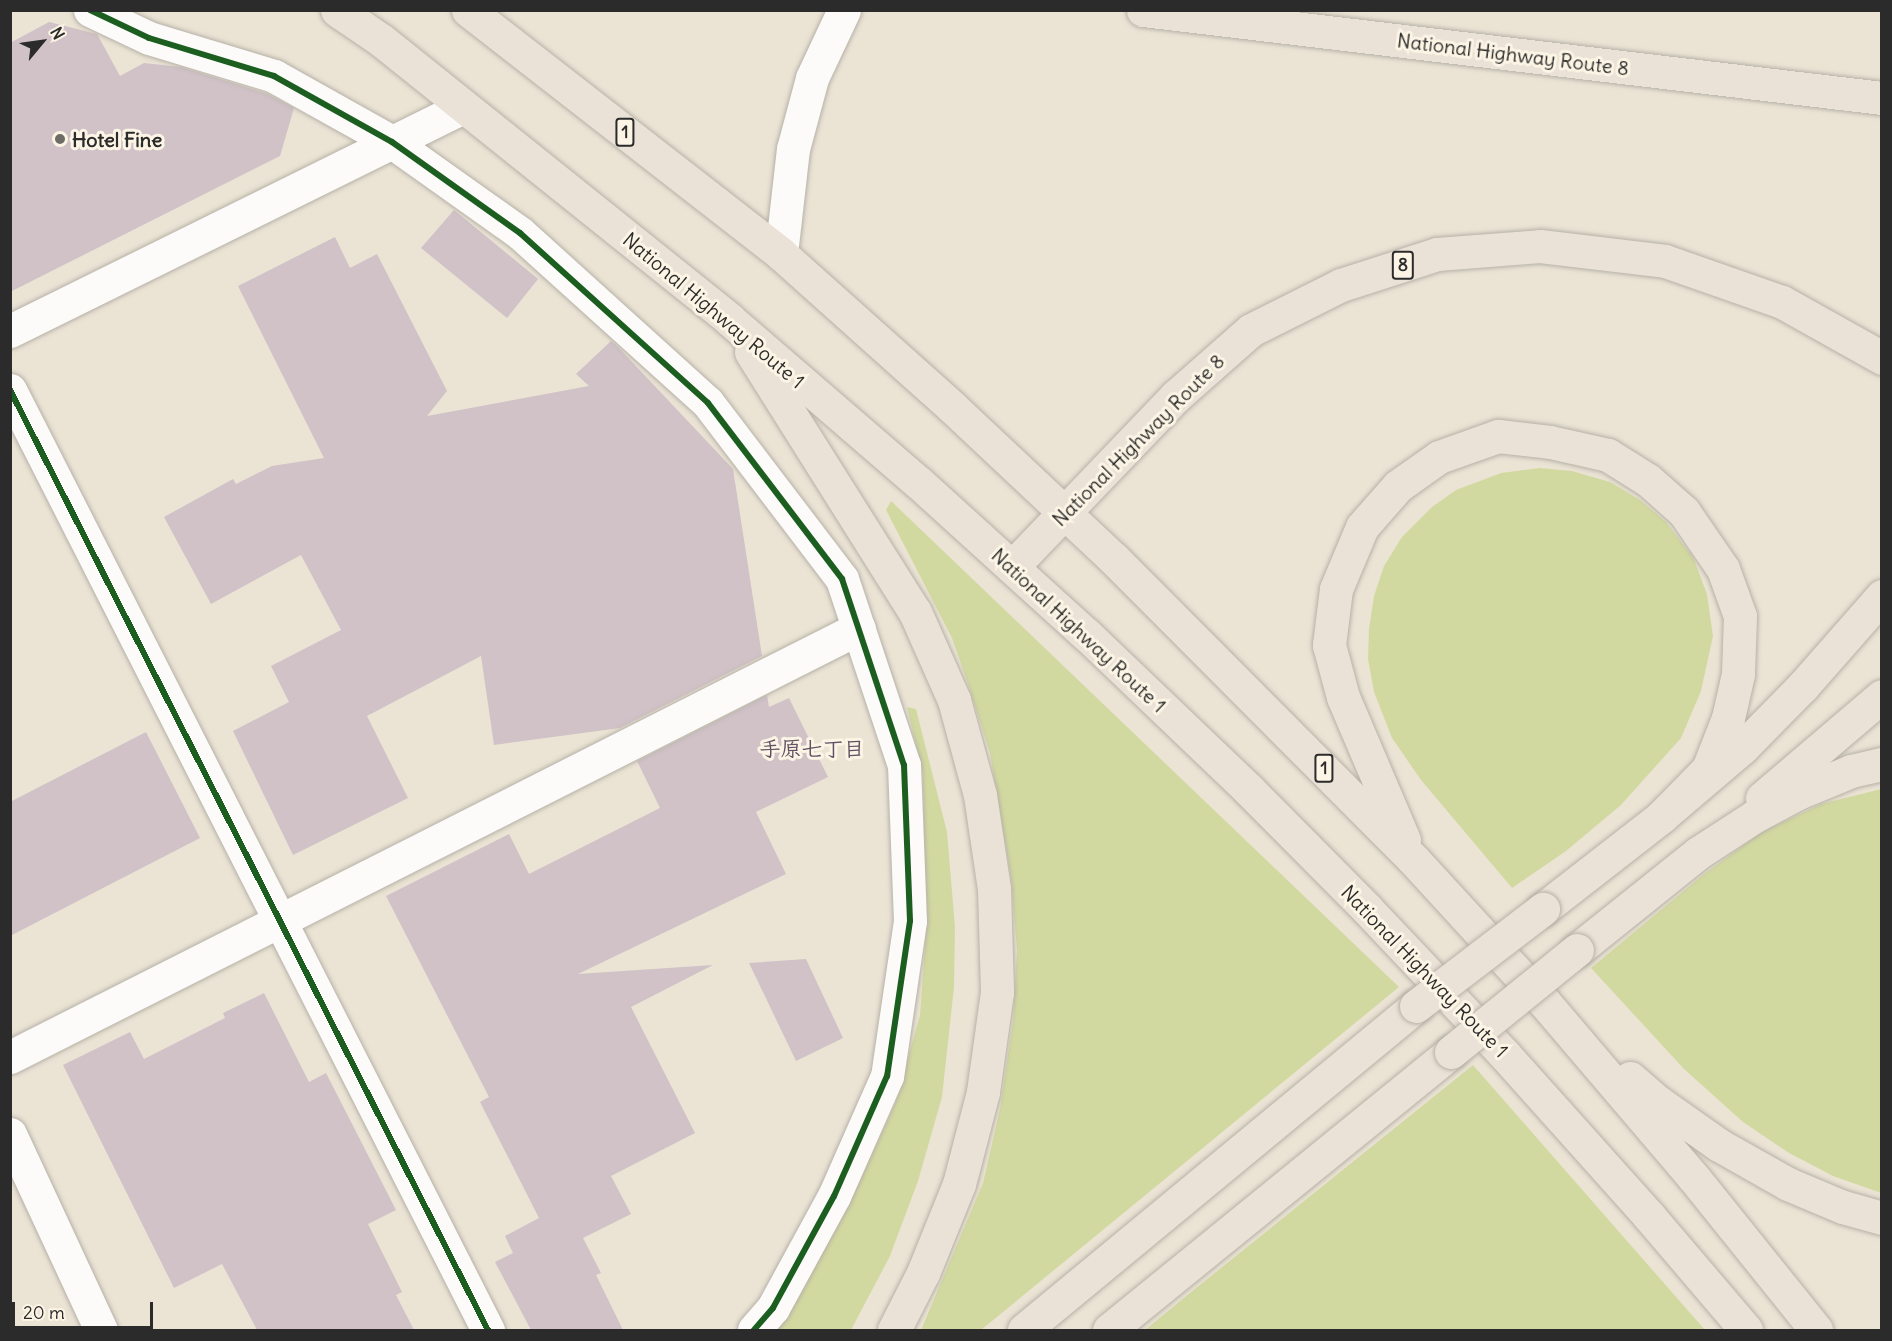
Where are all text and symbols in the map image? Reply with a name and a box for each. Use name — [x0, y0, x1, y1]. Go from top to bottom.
north arrow — [12, 12, 72, 72]
text: N — [46, 24, 69, 43]
street label: National Highway Route 8 — [1396, 28, 1630, 80]
road number: 1 — [614, 117, 636, 147]
place label: Hotel Fine — [72, 127, 162, 151]
marker: Hotel Fine — [53, 132, 67, 146]
street label: National Highway Route 1 — [618, 227, 810, 393]
road number: 8 — [1391, 250, 1415, 280]
street label: National Highway Route 8 — [1047, 349, 1229, 531]
street label: National Highway Route 1 — [987, 543, 1171, 717]
district label: 手原七丁目 — [760, 736, 864, 762]
road number: 1 — [1314, 753, 1334, 783]
street label: National Highway Route 1 — [1337, 880, 1513, 1062]
scale bar — [15, 1290, 156, 1328]
text: 20 m — [23, 1301, 65, 1324]

